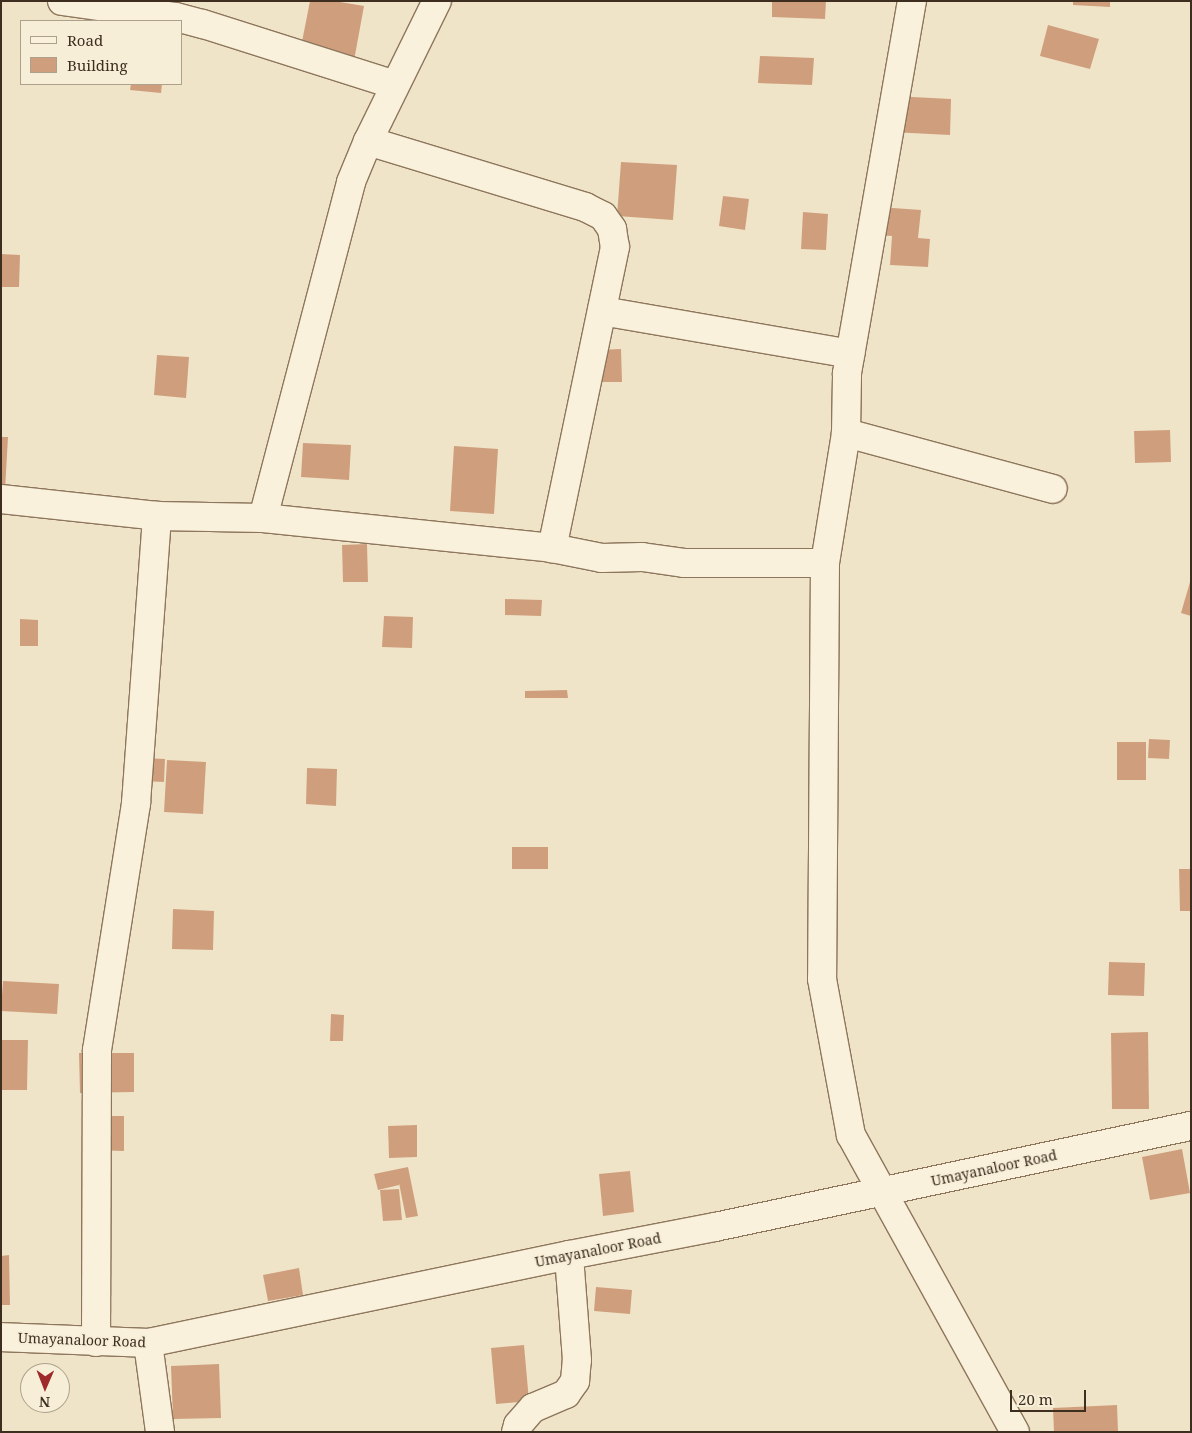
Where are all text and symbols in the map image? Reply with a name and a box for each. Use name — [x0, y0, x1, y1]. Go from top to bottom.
legend — [20, 20, 182, 85]
text: Road — [67, 30, 103, 50]
text: Building — [67, 55, 128, 75]
street label: Umayanaloor Road — [930, 1146, 1058, 1190]
street label: Umayanaloor Road — [534, 1230, 662, 1270]
street label: Umayanaloor Road — [18, 1329, 146, 1351]
north arrow — [20, 1363, 70, 1413]
scale bar — [1012, 1380, 1088, 1412]
text: 20 m — [1018, 1389, 1053, 1409]
text: N — [39, 1393, 50, 1412]

